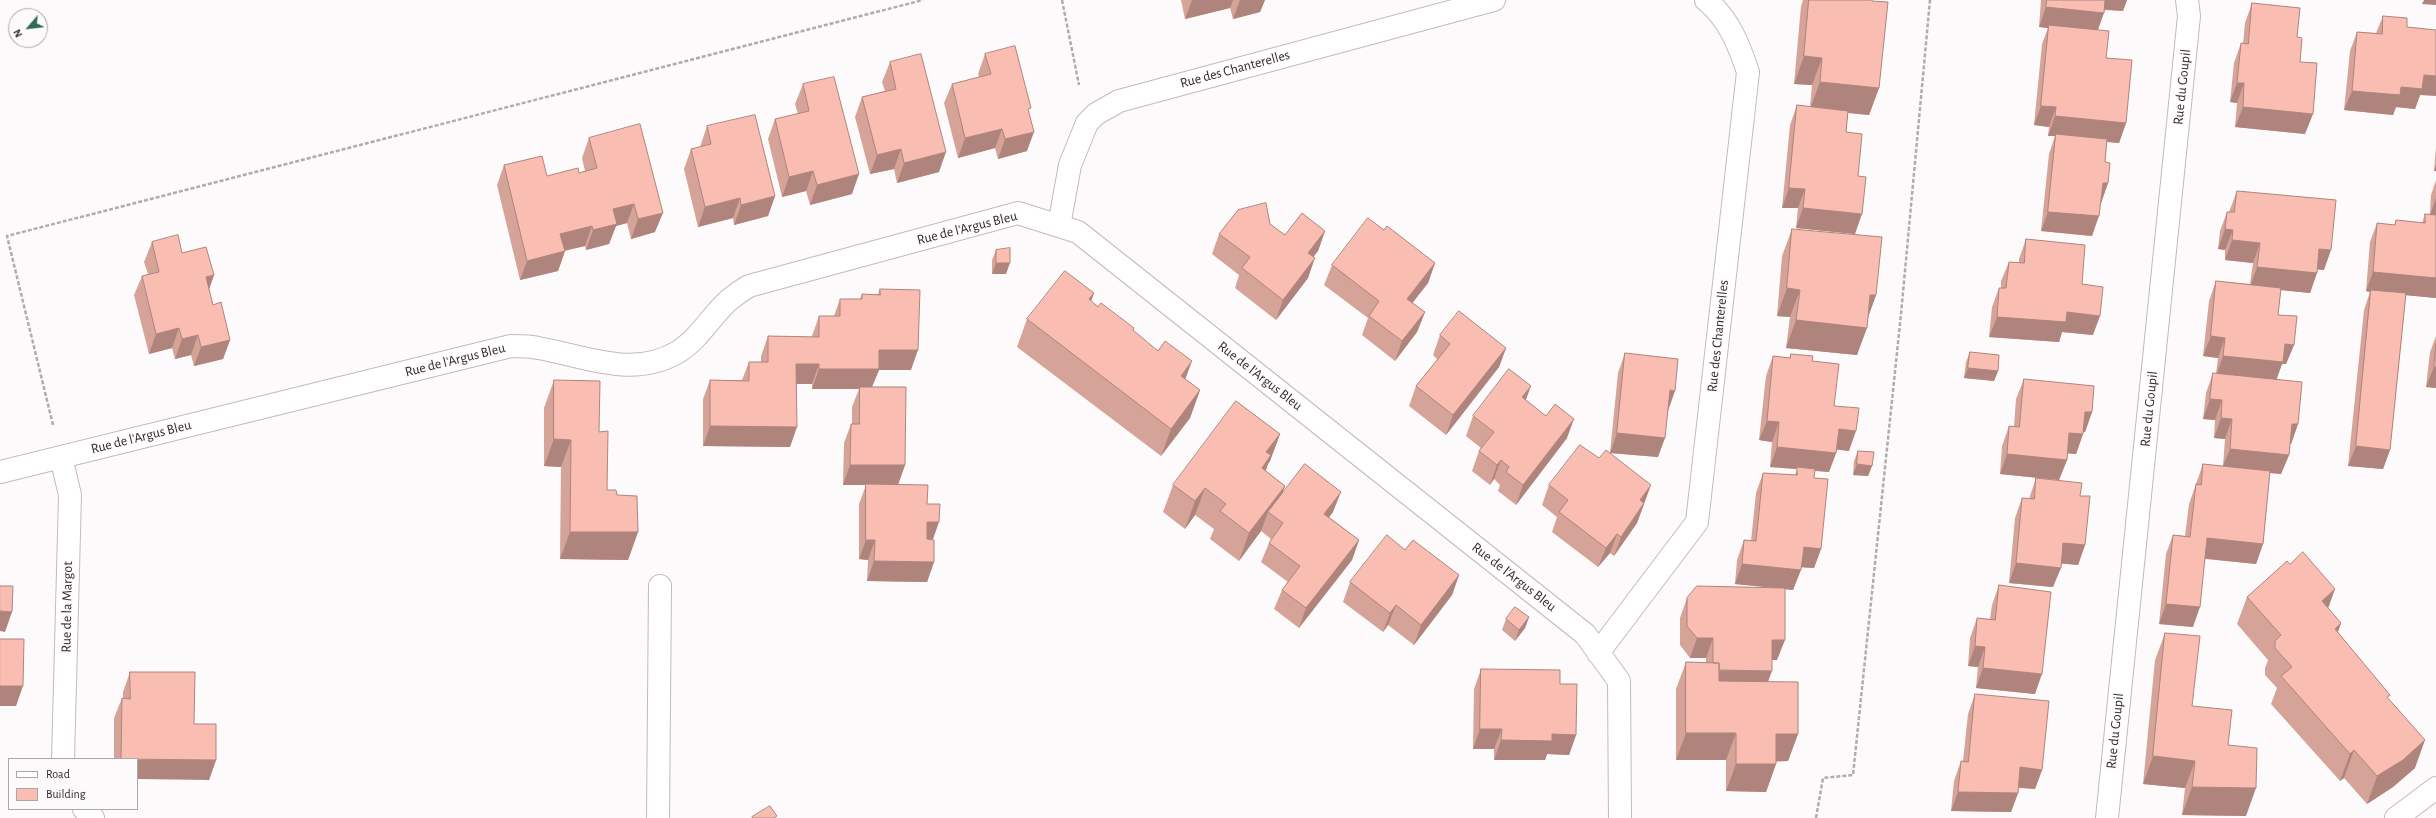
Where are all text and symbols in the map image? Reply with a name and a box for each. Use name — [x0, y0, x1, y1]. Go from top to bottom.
north arrow — [8, 8, 48, 48]
text: N — [11, 27, 24, 39]
street label: Rue des Chanterelles — [1178, 46, 1292, 92]
street label: Rue du Goupil — [2170, 48, 2194, 126]
street label: Rue de l'Argus Bleu — [915, 207, 1019, 249]
street label: Rue des Chanterelles — [1704, 279, 1732, 393]
street label: Rue de l'Argus Bleu — [1214, 338, 1306, 414]
street label: Rue de l'Argus Bleu — [403, 339, 507, 381]
street label: Rue du Goupil — [2137, 370, 2161, 448]
street label: Rue de l'Argus Bleu — [89, 416, 193, 458]
street label: Rue de l'Argus Bleu — [1468, 539, 1560, 615]
street label: Rue de la Margot — [58, 561, 76, 653]
street label: Rue du Goupil — [2103, 692, 2127, 770]
legend — [8, 758, 138, 810]
text: Road — [46, 768, 70, 780]
text: Building — [46, 788, 86, 800]

